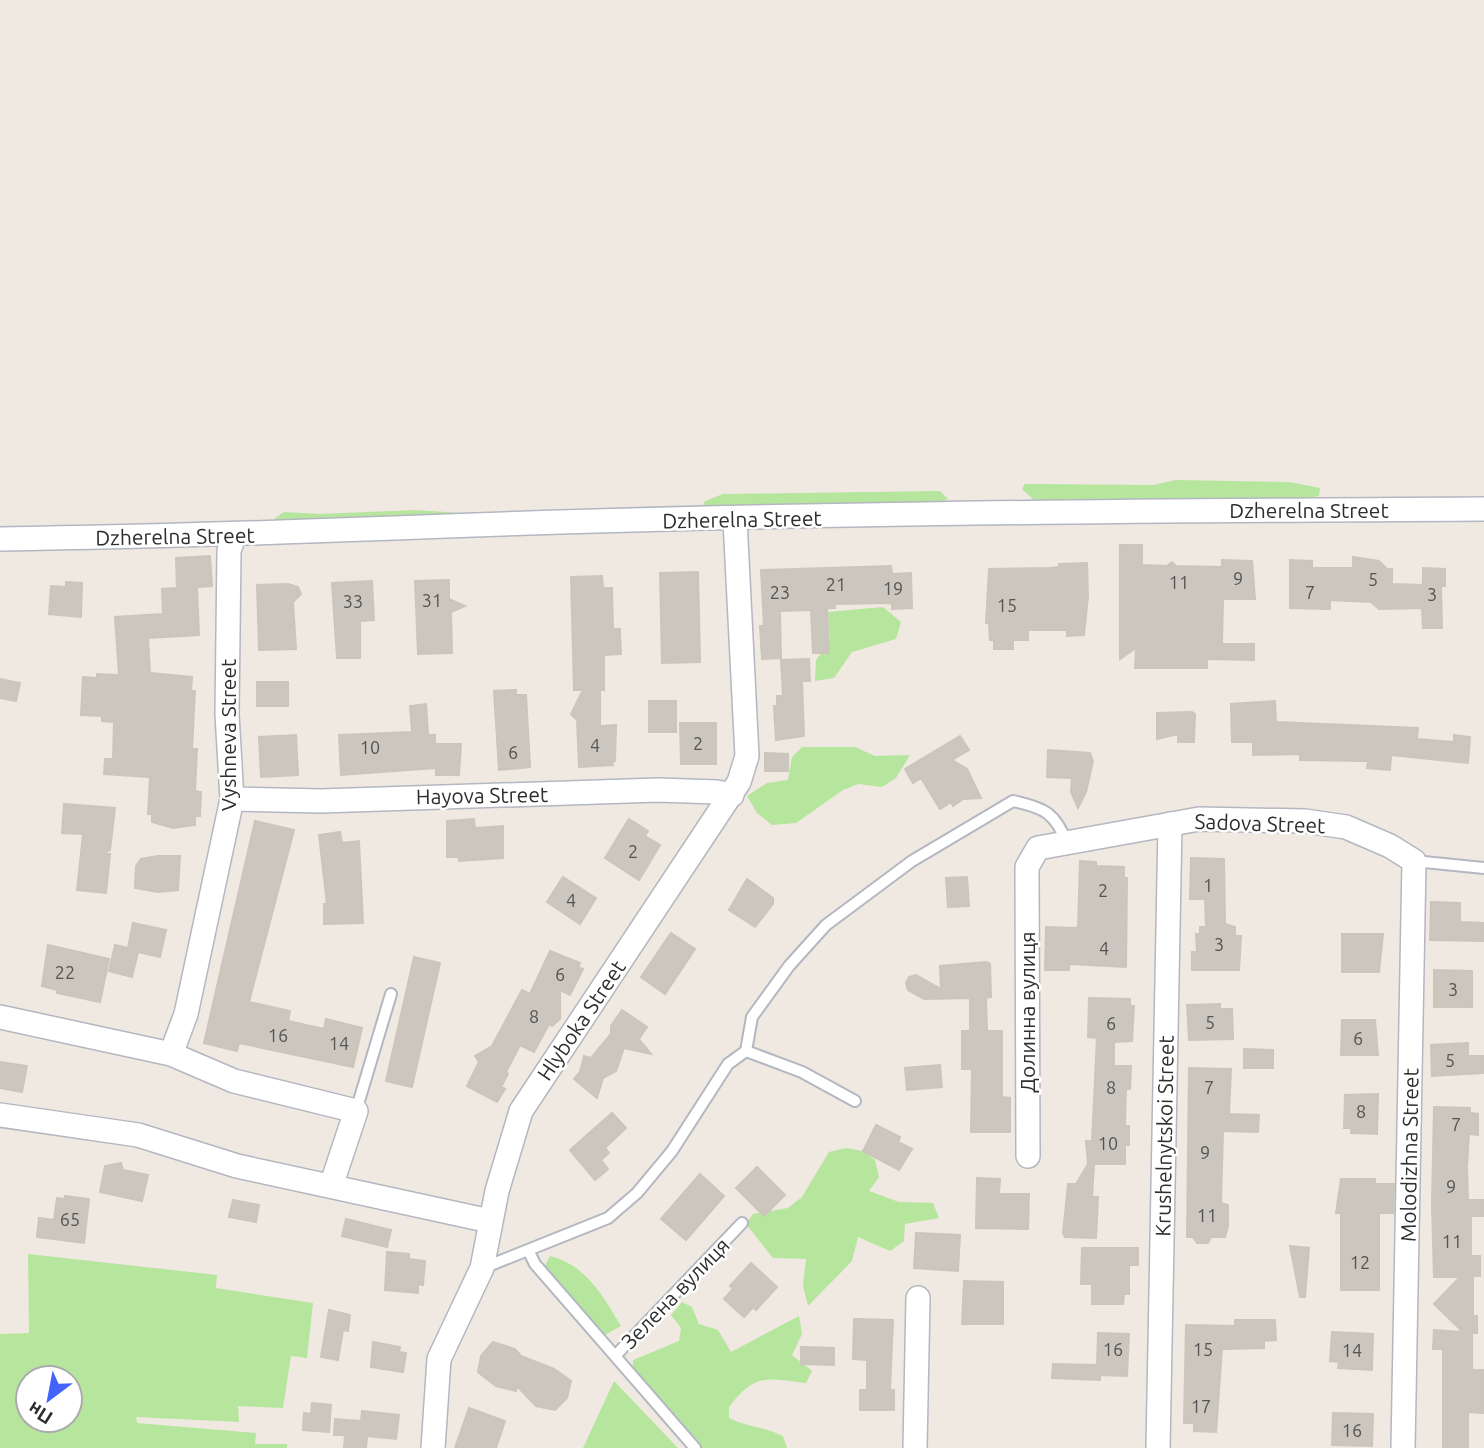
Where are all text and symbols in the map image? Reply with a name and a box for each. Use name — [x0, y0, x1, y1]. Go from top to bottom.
street label: Dzherelna Street — [1229, 498, 1389, 522]
street label: Dzherelna Street — [662, 506, 822, 532]
street label: Dzherelna Street — [95, 523, 255, 549]
house number: 9 — [1233, 568, 1243, 588]
house number: 5 — [1368, 569, 1378, 589]
house number: 11 — [1169, 572, 1189, 592]
house number: 21 — [826, 574, 846, 594]
house number: 19 — [883, 578, 903, 598]
house number: 23 — [770, 582, 790, 602]
house number: 7 — [1305, 582, 1315, 602]
house number: 3 — [1427, 584, 1437, 604]
house number: 31 — [422, 590, 442, 610]
house number: 33 — [343, 591, 363, 611]
house number: 15 — [997, 595, 1017, 615]
street label: Vyshneva Street — [216, 659, 240, 811]
house number: 2 — [693, 733, 703, 753]
house number: 4 — [590, 735, 600, 755]
house number: 10 — [360, 737, 380, 757]
house number: 6 — [508, 742, 518, 762]
street label: Hayova Street — [416, 782, 548, 808]
street label: Sadova Street — [1194, 809, 1326, 837]
house number: 2 — [628, 841, 638, 861]
house number: 1 — [1203, 875, 1213, 895]
house number: 2 — [1098, 880, 1108, 900]
house number: 4 — [566, 890, 576, 910]
street label: Долинна вулиця — [1015, 931, 1039, 1093]
house number: 3 — [1214, 934, 1224, 954]
house number: 4 — [1099, 938, 1109, 958]
street label: Hlyboka Street — [532, 955, 630, 1085]
house number: 22 — [55, 962, 75, 982]
house number: 6 — [555, 964, 565, 984]
house number: 3 — [1448, 979, 1458, 999]
house number: 8 — [529, 1006, 539, 1026]
house number: 5 — [1205, 1012, 1215, 1032]
house number: 6 — [1106, 1013, 1116, 1033]
house number: 16 — [268, 1025, 288, 1045]
house number: 6 — [1353, 1028, 1363, 1048]
house number: 14 — [329, 1033, 349, 1053]
street label: Krushelnytskoi Street — [1150, 1035, 1178, 1237]
house number: 5 — [1445, 1050, 1455, 1070]
street label: Molodizhna Street — [1395, 1068, 1423, 1242]
house number: 8 — [1106, 1077, 1116, 1097]
house number: 7 — [1204, 1077, 1214, 1097]
house number: 8 — [1356, 1101, 1366, 1121]
house number: 7 — [1451, 1114, 1461, 1134]
house number: 10 — [1098, 1133, 1118, 1153]
house number: 9 — [1200, 1142, 1210, 1162]
house number: 9 — [1446, 1176, 1456, 1196]
house number: 11 — [1197, 1205, 1217, 1225]
house number: 65 — [60, 1209, 80, 1229]
house number: 11 — [1442, 1231, 1462, 1251]
street label: Зелена вулиця — [616, 1233, 734, 1353]
house number: 12 — [1350, 1252, 1370, 1272]
house number: 16 — [1103, 1339, 1123, 1359]
house number: 15 — [1193, 1339, 1213, 1359]
house number: 14 — [1342, 1340, 1362, 1360]
north arrow — [14, 1364, 84, 1434]
house number: 17 — [1191, 1396, 1211, 1416]
text: Пн — [24, 1397, 56, 1429]
house number: 16 — [1342, 1420, 1362, 1440]

